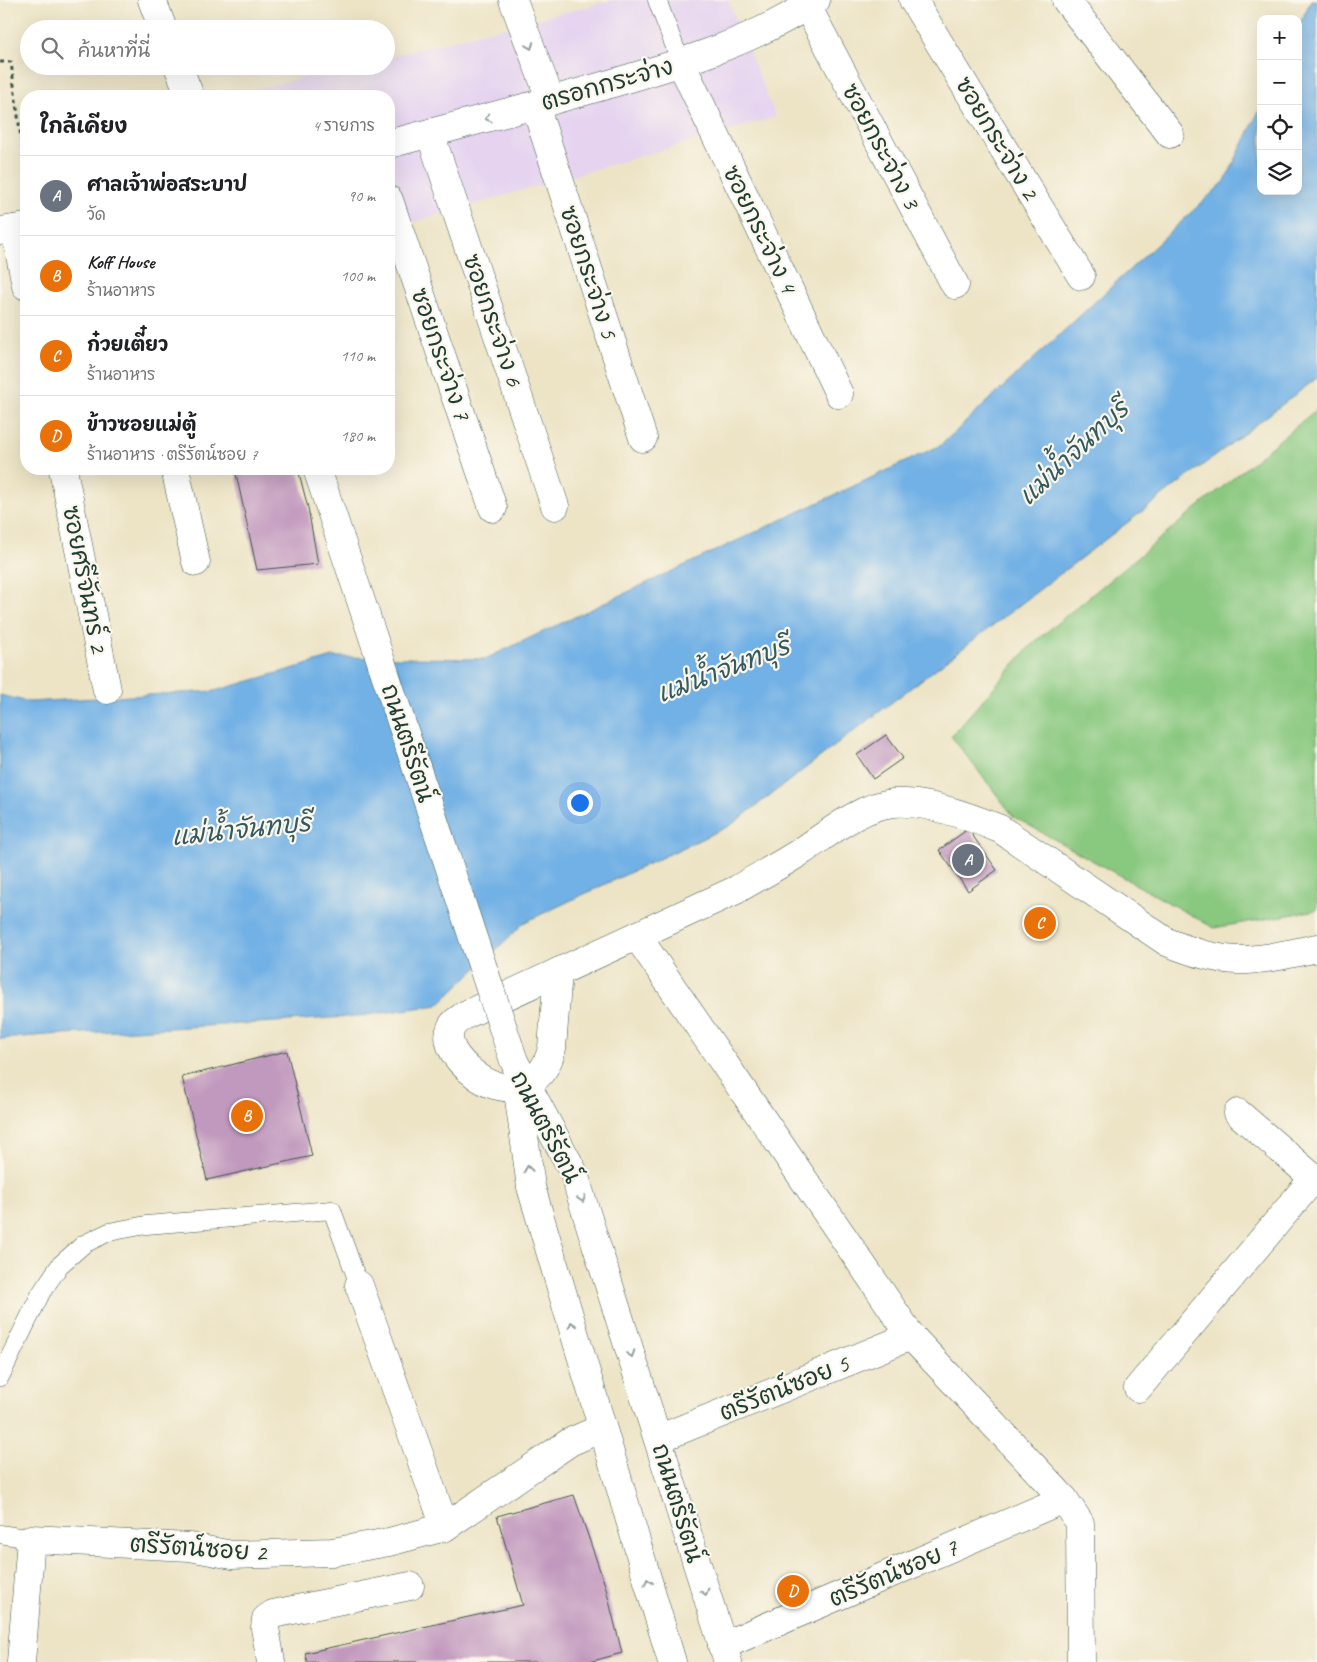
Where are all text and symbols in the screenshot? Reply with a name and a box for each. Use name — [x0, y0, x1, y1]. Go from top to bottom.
map controls — [1257, 15, 1302, 195]
button: + — [1257, 15, 1302, 60]
search box — [20, 20, 395, 75]
icon: search — [38, 34, 66, 62]
text: ค้นหาที่นี่ — [78, 39, 150, 63]
one-way arrow — [524, 41, 534, 49]
street label: ตรอกกระจ่าง — [538, 51, 676, 117]
button: − — [1257, 60, 1302, 105]
street label: ซอยกระจ่าง 2 — [949, 71, 1046, 207]
street label: ซอยกระจ่าง 3 — [835, 78, 928, 216]
button: locate — [1257, 105, 1302, 150]
one-way arrow — [483, 112, 492, 123]
text: ใกล้เคียง — [40, 113, 127, 139]
text: 4 รายการ — [313, 116, 375, 136]
button: layers — [1257, 150, 1302, 195]
street label: ซอยกระจ่าง 4 — [716, 160, 805, 299]
text: ศาลเจ้าพ่อสระบาป — [87, 173, 248, 197]
text: A — [52, 186, 60, 206]
text: 90 m — [348, 186, 375, 206]
street label: ซอยกระจ่าง 5 — [553, 202, 625, 343]
text: วัด — [87, 205, 106, 225]
text: Koff House — [87, 250, 154, 274]
street label: ซอยกระจ่าง 6 — [456, 250, 530, 391]
text: B — [52, 266, 60, 286]
text: 100 m — [341, 266, 375, 286]
text: ร้านอาหาร — [87, 281, 156, 301]
street label: ซอยกระจ่าง 7 — [404, 284, 478, 425]
text: ก๋วยเตี๋ยว — [87, 333, 168, 357]
text: C — [52, 346, 60, 366]
text: 110 m — [341, 346, 375, 366]
text: ร้านอาหาร — [87, 365, 156, 385]
water label: แม่น้ำจันทบุรี — [1006, 384, 1141, 513]
text: ข้าวซอยแม่ตู้ — [87, 413, 197, 437]
text: D — [51, 426, 61, 446]
text: 180 m — [341, 426, 375, 446]
text: ร้านอาหาร · ตรีรัตน์ซอย 7 — [87, 445, 258, 465]
street label: ซอยศรีจันทร์ 2 — [56, 503, 115, 657]
water label: แม่น้ำจันทบุรี — [650, 620, 801, 712]
street label: ถนนตรีรัตน์ — [375, 679, 442, 806]
your location — [567, 790, 593, 816]
water label: แม่น้ำจันทบุรี — [169, 798, 318, 855]
pin: A — [952, 841, 984, 879]
pin: C — [1024, 904, 1056, 942]
street label: ถนนตรีรัตน์ — [504, 1065, 589, 1188]
pin: B — [231, 1097, 263, 1135]
one-way arrow — [523, 1165, 534, 1173]
one-way arrow — [576, 1194, 586, 1202]
one-way arrow — [567, 1322, 577, 1330]
street label: ตรีรัตน์ซอย 5 — [715, 1347, 854, 1428]
one-way arrow — [625, 1349, 635, 1357]
street label: ถนนตรีรัตน์ — [646, 1439, 711, 1566]
street label: ตรีรัตน์ซอย 2 — [129, 1527, 270, 1568]
street label: ตรีรัตน์ซอย 7 — [824, 1531, 963, 1614]
pin: D — [777, 1572, 809, 1610]
one-way arrow — [644, 1578, 654, 1586]
one-way arrow — [700, 1587, 710, 1596]

